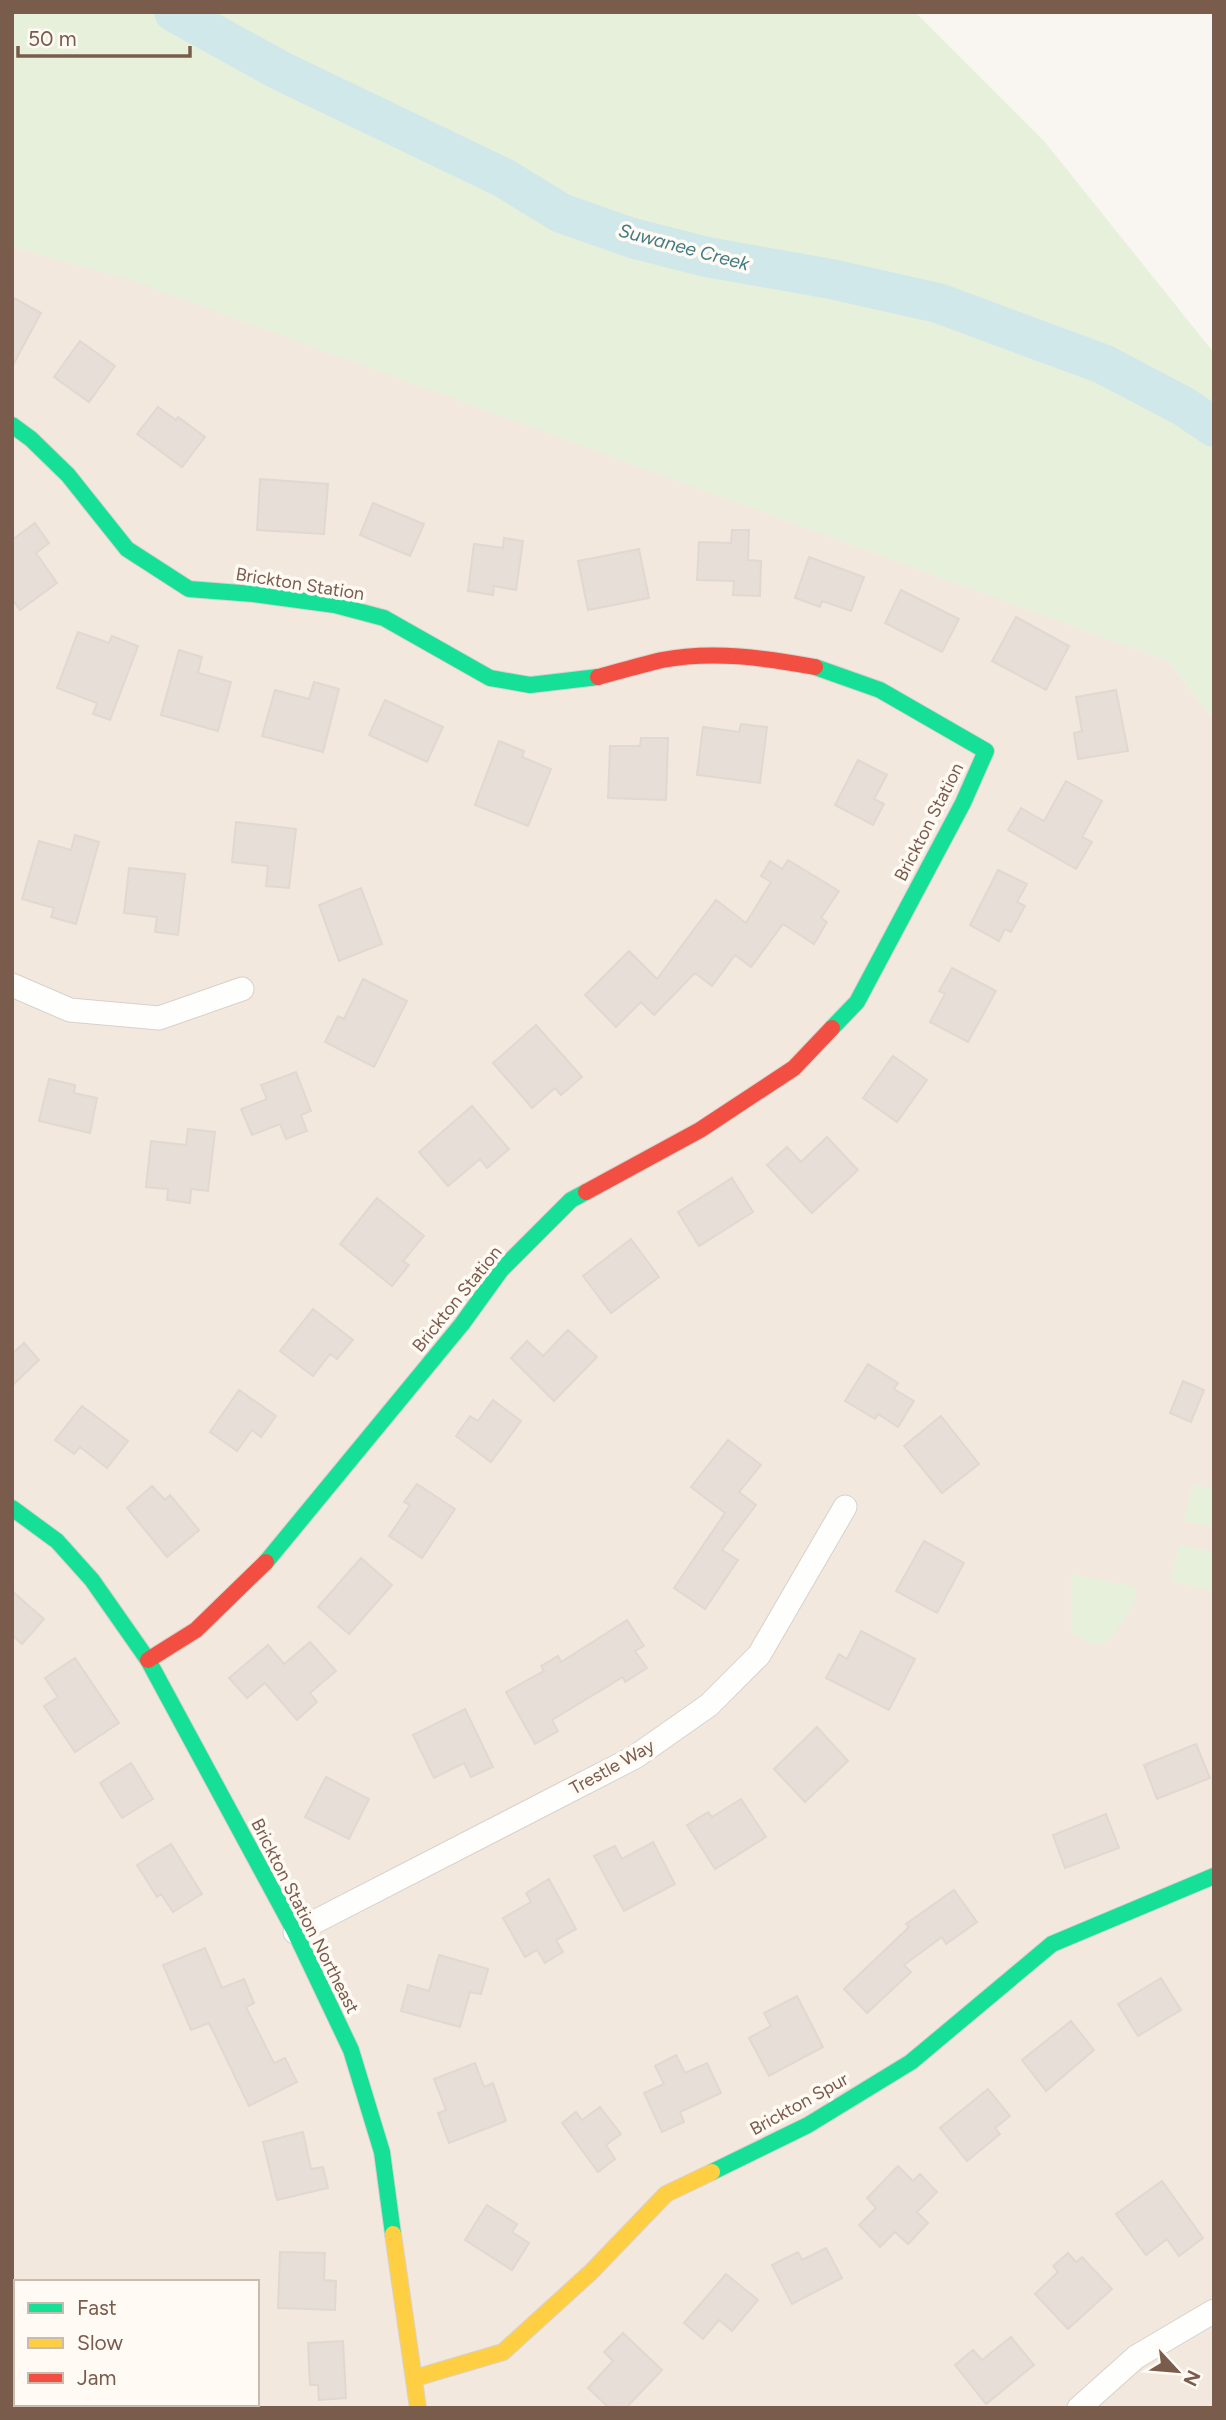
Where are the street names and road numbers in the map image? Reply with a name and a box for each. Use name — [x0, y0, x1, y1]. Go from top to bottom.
street label: Brickton Station — [234, 563, 366, 605]
street label: Brickton Station — [890, 759, 968, 885]
street label: Brickton Station — [408, 1242, 506, 1356]
street label: Trestle Way — [566, 1734, 659, 1799]
street label: Brickton Station Northeast — [246, 1815, 364, 2017]
street label: Brickton Spur — [746, 2068, 852, 2140]

